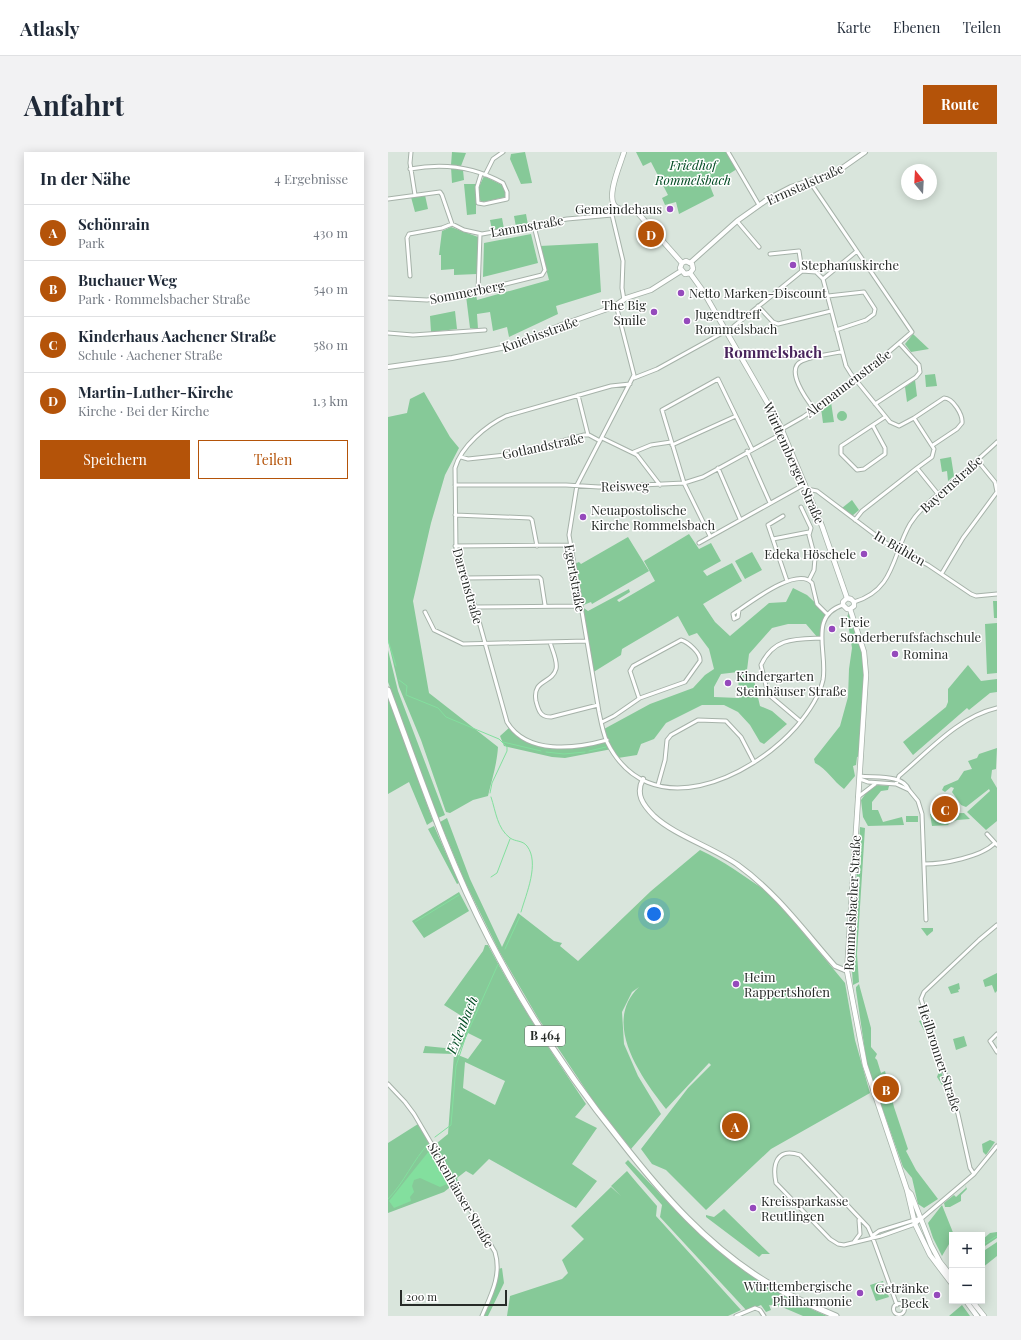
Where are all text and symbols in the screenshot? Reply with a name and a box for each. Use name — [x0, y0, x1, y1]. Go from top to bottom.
text: Atlasly — [20, 15, 80, 41]
text: Karte — [837, 18, 871, 37]
text: Ebenen — [893, 18, 940, 37]
text: Teilen — [962, 18, 1001, 37]
button: Route — [923, 85, 997, 124]
text: Anfahrt — [24, 86, 124, 123]
park label: Friedhof Rommelsbach — [654, 156, 731, 188]
street label: Ermstalstraße — [764, 159, 846, 208]
north arrow — [901, 164, 937, 200]
text: In der Nähe — [40, 167, 131, 189]
text: 4 Ergebnisse — [274, 170, 348, 187]
place label: Gemeindehaus — [575, 200, 662, 217]
marker: Gemeindehaus — [665, 204, 675, 214]
street label: Lammstraße — [489, 211, 565, 240]
text: Schönrain — [78, 214, 150, 234]
pin: D — [638, 219, 664, 249]
text: A — [49, 224, 57, 241]
text: 430 m — [313, 224, 348, 241]
text: Park — [78, 234, 105, 251]
place label: Stephanuskirche — [801, 256, 899, 273]
marker: Stephanuskirche — [788, 260, 798, 270]
text: Buchauer Weg — [78, 270, 177, 290]
street label: Sommerberg — [428, 276, 506, 307]
text: B — [49, 280, 57, 297]
text: 540 m — [314, 280, 348, 297]
place label: Netto Marken-Discount — [689, 284, 827, 301]
marker: Netto Marken-Discount — [676, 288, 686, 298]
text: Park · Rommelsbacher Straße — [78, 290, 250, 307]
place label: The Big Smile — [602, 296, 646, 328]
place label: Jugendtreff Rommelsbach — [694, 305, 778, 337]
marker: The Big Smile — [649, 307, 659, 317]
street label: Kniebisstraße — [499, 312, 581, 355]
marker: Jugendtreff Rommelsbach — [682, 316, 692, 326]
text: Kinderhaus Aachener Straße — [78, 326, 276, 346]
text: C — [48, 336, 58, 353]
text: 580 m — [313, 336, 348, 353]
district label: Rommelsbach — [724, 342, 822, 362]
street label: Alemannenstraße — [801, 345, 894, 421]
text: Schule · Aachener Straße — [78, 346, 223, 363]
text: Martin-Luther-Kirche — [78, 382, 233, 402]
text: D — [48, 392, 58, 409]
text: 1.3 km — [313, 392, 348, 409]
street label: Württemberger Straße — [760, 398, 829, 527]
text: Kirche · Bei der Kirche — [78, 402, 209, 419]
street label: Gotlandstraße — [500, 428, 586, 462]
button: Speichern — [40, 440, 190, 479]
button: Teilen — [198, 440, 348, 479]
street label: Bayernstraße — [916, 451, 986, 516]
street label: Reisweg — [601, 477, 649, 494]
place label: Neuapostolische Kirche Rommelsbach — [591, 501, 715, 533]
marker: Neuapostolische Kirche Rommelsbach — [578, 512, 588, 522]
street label: In Bühlen — [871, 526, 929, 569]
street label: Egertstraße — [561, 543, 590, 614]
place label: Edeka Höschele — [764, 545, 856, 562]
street label: Darrenstraße — [450, 546, 488, 626]
marker: Edeka Höschele — [859, 549, 869, 559]
place label: Freie Sonderberufsfachschule — [840, 613, 982, 645]
marker: Freie Sonderberufsfachschule — [827, 624, 837, 634]
place label: Romina — [903, 645, 949, 662]
marker: Romina — [890, 649, 900, 659]
place label: Kindergarten Steinhäuser Straße — [736, 667, 847, 699]
marker: Kindergarten Steinhäuser Straße — [723, 678, 733, 688]
pin: C — [932, 794, 958, 824]
street label: Rommelsbacher Straße — [839, 834, 864, 971]
your location — [644, 904, 664, 924]
place label: Heim Rappertshofen — [744, 968, 830, 1000]
marker: Heim Rappertshofen — [731, 979, 741, 989]
water label: Erlenbach — [441, 993, 482, 1057]
street label: Heilbronner Straße — [915, 1002, 966, 1114]
road number: B 464 — [525, 1026, 565, 1046]
pin: B — [873, 1074, 899, 1104]
pin: A — [722, 1111, 748, 1141]
street label: Sickenhäuser Straße — [424, 1139, 499, 1251]
place label: Kreissparkasse Reutlingen — [761, 1192, 849, 1224]
marker: Kreissparkasse Reutlingen — [748, 1203, 758, 1213]
map controls — [949, 1232, 985, 1304]
button: + — [949, 1232, 985, 1268]
button: − — [949, 1268, 985, 1304]
place label: Württembergische Philharmonie — [743, 1277, 852, 1309]
place label: Getränke Beck — [875, 1279, 930, 1311]
scale bar — [400, 1288, 507, 1307]
marker: Württembergische Philharmonie — [855, 1288, 865, 1298]
text: 200 m — [406, 1289, 437, 1304]
marker: Getränke Beck — [932, 1290, 942, 1300]

